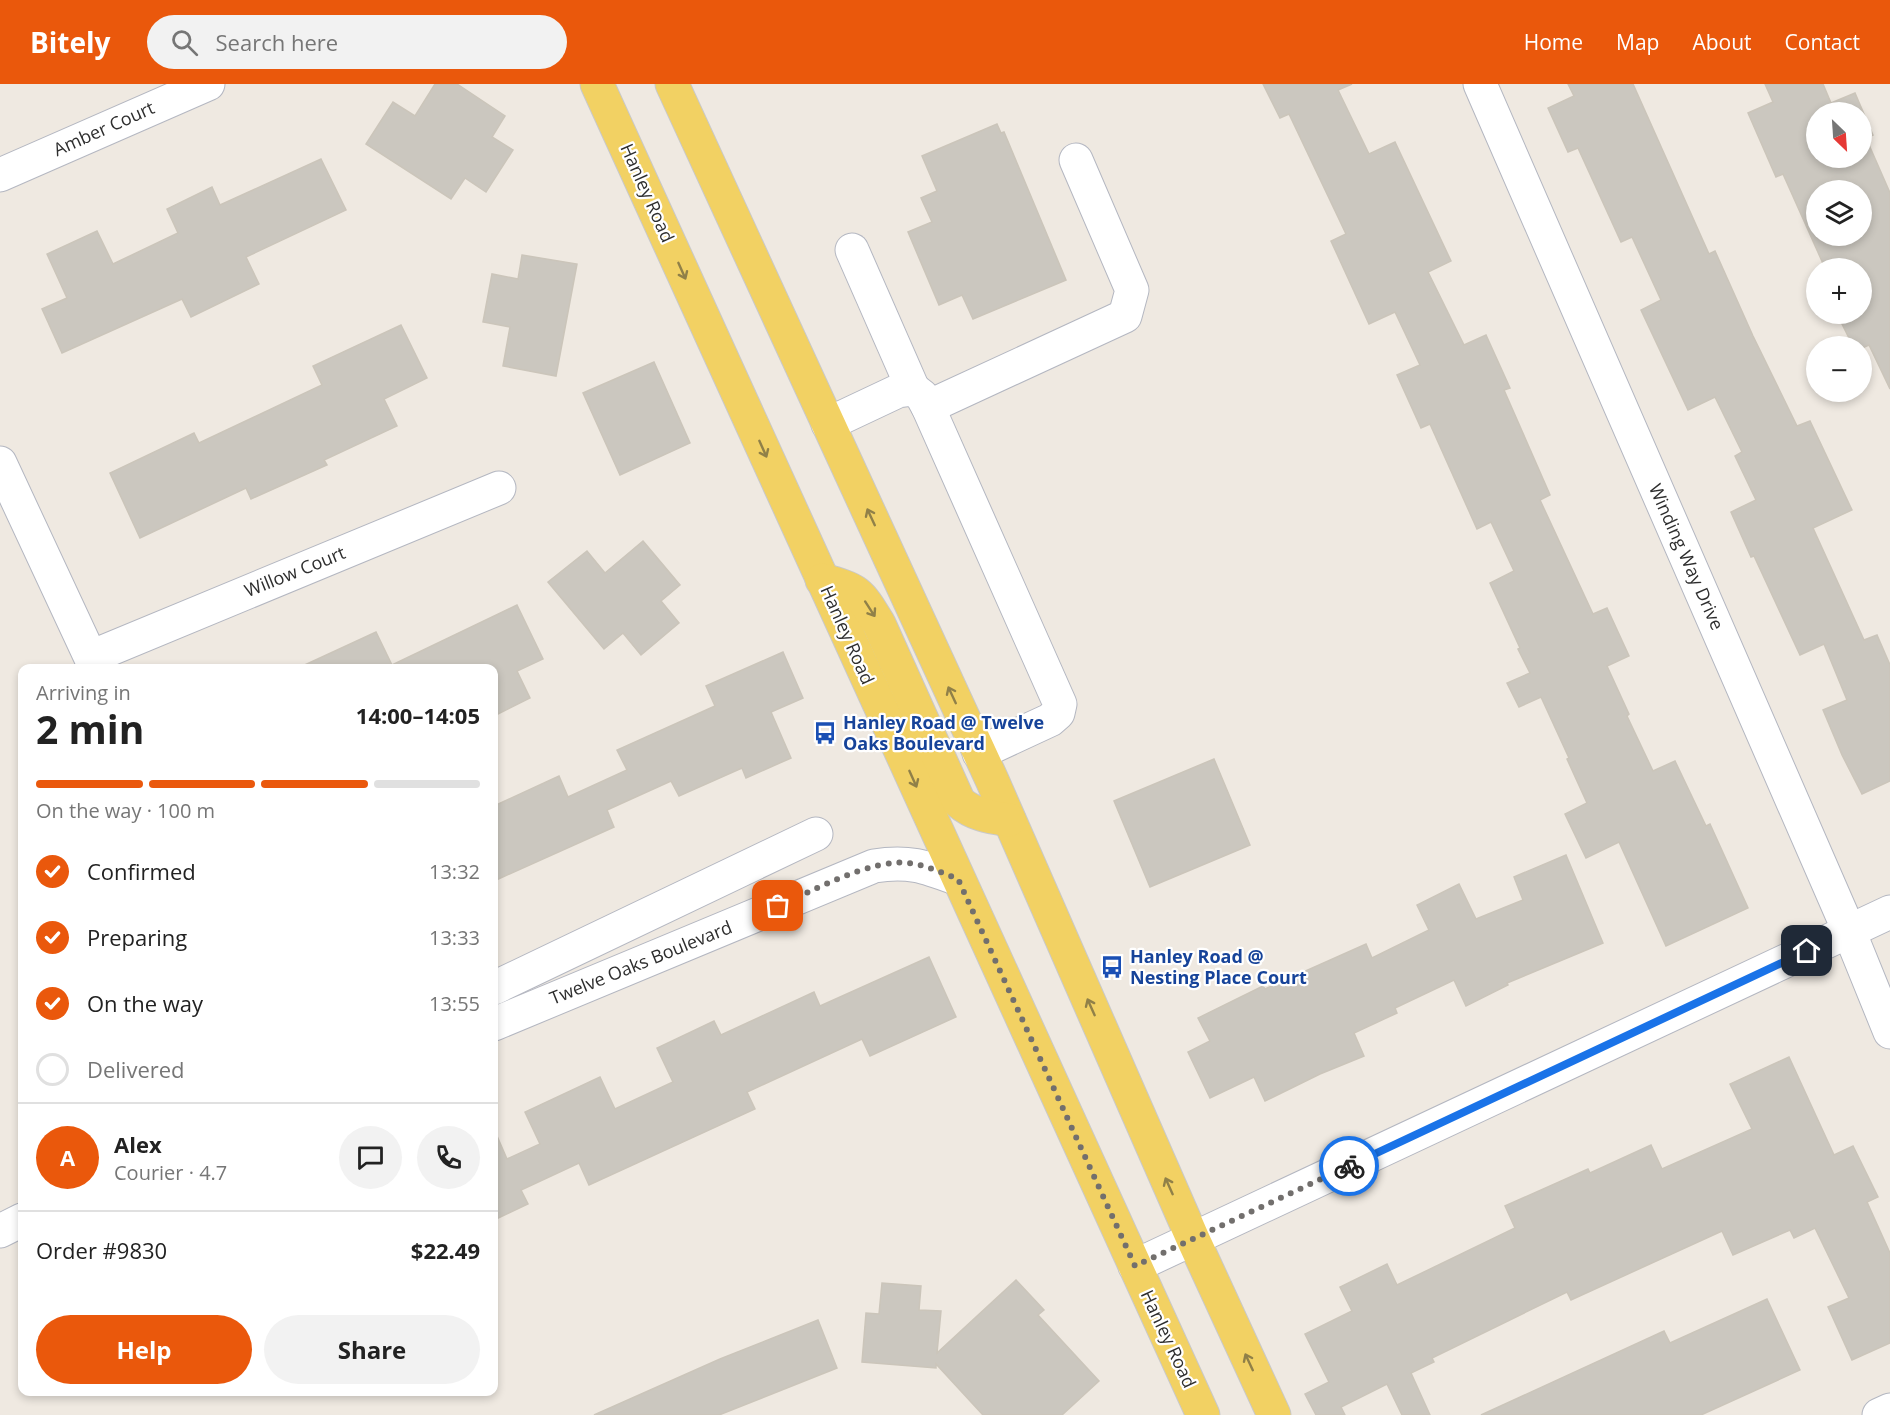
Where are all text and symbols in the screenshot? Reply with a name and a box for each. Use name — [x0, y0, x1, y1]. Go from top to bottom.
search box — [147, 15, 567, 69]
text: Bitely — [30, 23, 111, 61]
icon: search — [168, 26, 201, 59]
text: Search here — [216, 27, 338, 57]
text: Home — [1524, 28, 1583, 56]
text: Map — [1616, 28, 1659, 56]
text: About — [1692, 28, 1752, 56]
text: Contact — [1785, 28, 1860, 56]
street label: Amber Court — [49, 95, 158, 161]
north arrow — [1806, 102, 1872, 168]
map controls — [1806, 102, 1872, 402]
street label: Hanley Road — [615, 139, 680, 246]
button: layers — [1806, 180, 1872, 246]
button: + — [1806, 258, 1872, 324]
one-way arrow — [677, 262, 689, 280]
button: − — [1806, 336, 1872, 402]
one-way arrow — [757, 439, 769, 457]
street label: Winding Way Drive — [1644, 480, 1730, 633]
one-way arrow — [864, 509, 876, 527]
street label: Willow Court — [241, 540, 349, 602]
street label: Hanley Road — [815, 581, 880, 688]
one-way arrow — [863, 601, 876, 618]
text: Arriving in — [36, 679, 131, 706]
one-way arrow — [945, 686, 957, 704]
text: 14:00–14:05 — [356, 700, 480, 730]
text: 2 min — [36, 702, 144, 755]
place label: Hanley Road @ Twelve Oaks Boulevard — [843, 710, 1044, 755]
bus stop icon: Hanley Road @ Twelve Oaks Boulevard — [812, 720, 838, 746]
one-way arrow — [907, 770, 919, 788]
text: On the way · 100 m — [36, 797, 215, 824]
icon: check — [36, 855, 69, 888]
text: Confirmed — [87, 856, 196, 886]
text: 13:32 — [429, 858, 480, 885]
pin — [752, 880, 803, 931]
icon: bag — [761, 889, 794, 922]
street label: Twelve Oaks Boulevard — [546, 915, 735, 1010]
icon: check — [36, 921, 69, 954]
text: Preparing — [87, 922, 187, 952]
text: 13:33 — [429, 924, 480, 951]
pin — [1781, 925, 1832, 976]
icon: home — [1790, 934, 1823, 967]
place label: Hanley Road @ Nesting Place Court — [1130, 944, 1307, 989]
bus stop icon: Hanley Road @ Nesting Place Court — [1099, 954, 1125, 980]
icon: check — [36, 987, 69, 1020]
text: On the way — [87, 988, 203, 1018]
text: 13:55 — [429, 990, 480, 1017]
one-way arrow — [1085, 998, 1096, 1017]
text: Delivered — [87, 1054, 185, 1084]
button: chat — [339, 1126, 402, 1189]
button: phone — [417, 1126, 480, 1189]
text: Alex — [114, 1129, 162, 1159]
courier — [1319, 1136, 1379, 1196]
text: A — [60, 1142, 75, 1172]
icon: bike — [1333, 1150, 1366, 1183]
text: Courier · 4.7 — [114, 1159, 227, 1186]
one-way arrow — [1163, 1177, 1175, 1195]
text: Order #9830 — [36, 1235, 167, 1265]
text: $22.49 — [411, 1235, 480, 1265]
street label: Hanley Road — [1136, 1286, 1202, 1392]
button: Help — [36, 1315, 252, 1384]
button: Share — [264, 1315, 480, 1384]
one-way arrow — [1243, 1353, 1255, 1371]

